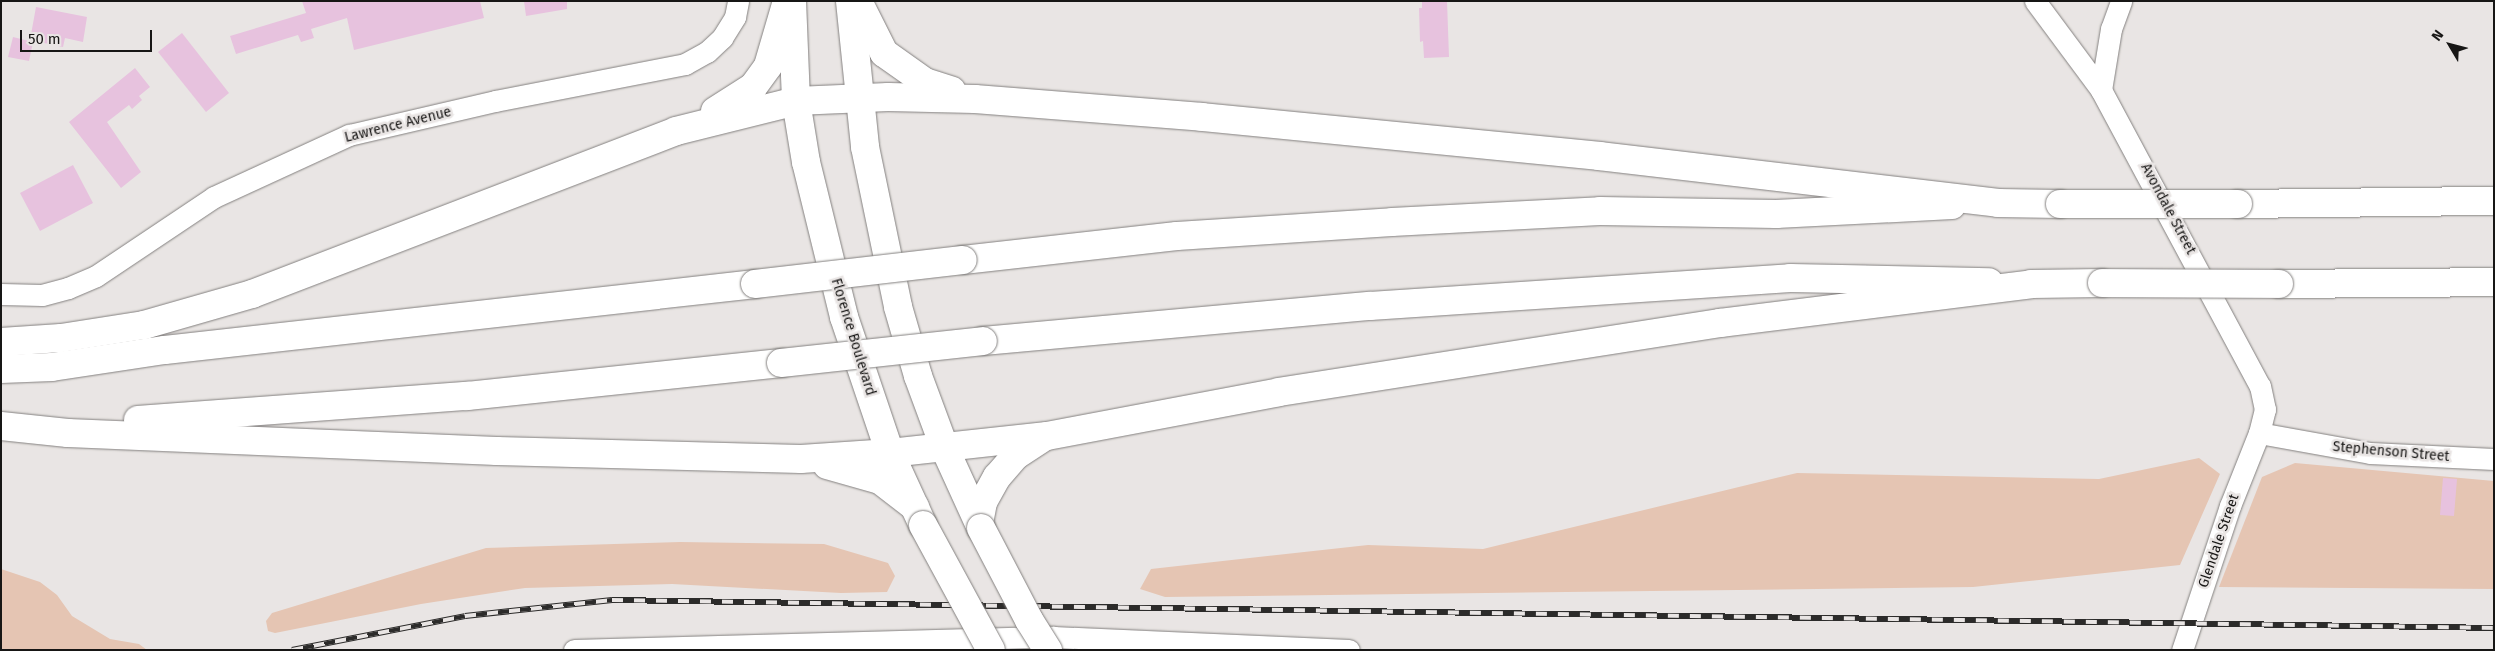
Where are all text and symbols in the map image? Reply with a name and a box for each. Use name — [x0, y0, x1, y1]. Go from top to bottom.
scale bar — [22, 20, 155, 52]
north arrow — [2425, 20, 2475, 70]
text: N — [2428, 27, 2447, 45]
text: 50 m — [28, 30, 61, 48]
street label: Lawrence Avenue — [343, 104, 453, 146]
street label: Avondale Street — [2137, 161, 2199, 257]
street label: Florence Boulevard — [827, 276, 879, 398]
street label: Stephenson Street — [2332, 439, 2450, 465]
street label: Glendale Street — [2195, 492, 2243, 590]

